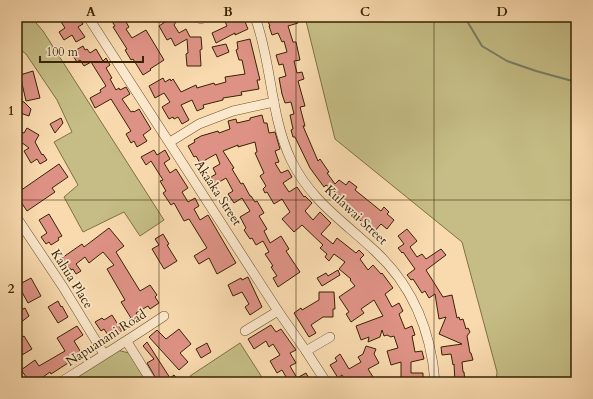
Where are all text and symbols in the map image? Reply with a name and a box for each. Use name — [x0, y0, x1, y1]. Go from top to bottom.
text: A — [86, 3, 96, 21]
text: B — [223, 3, 233, 21]
text: C — [360, 3, 370, 21]
text: D — [496, 3, 508, 21]
scale bar — [40, 38, 143, 64]
text: 100 m — [46, 44, 79, 60]
text: 1 — [8, 102, 14, 120]
street label: Akaaka Street — [190, 157, 246, 229]
street label: Kulawai Street — [321, 181, 391, 249]
street label: Kahua Place — [47, 246, 97, 312]
text: 2 — [8, 280, 15, 298]
street label: Napuanani Road — [62, 305, 150, 371]

